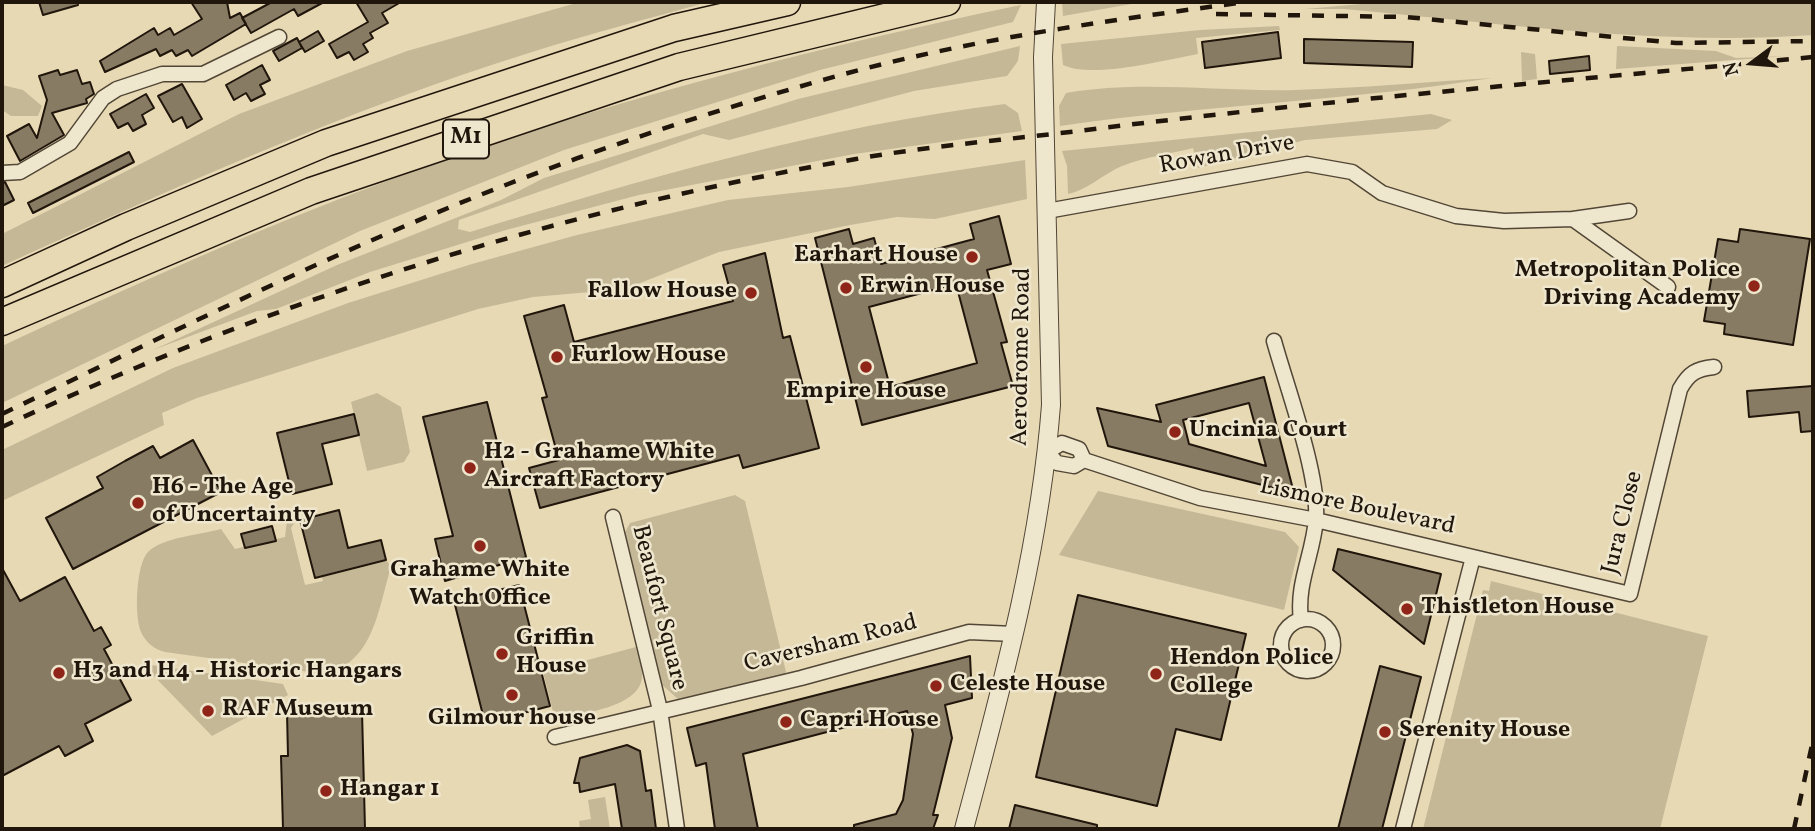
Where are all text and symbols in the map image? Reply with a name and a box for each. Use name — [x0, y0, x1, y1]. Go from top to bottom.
north arrow — [1717, 28, 1787, 98]
text: N — [1717, 59, 1746, 79]
road number: M1 — [443, 120, 489, 158]
street label: Rowan Drive — [1157, 130, 1297, 182]
place label: Earhart House — [794, 243, 958, 271]
marker: Earhart House — [964, 249, 980, 265]
place label: Metropolitan Police Driving Academy — [1515, 258, 1740, 314]
street label: Aerodrome Road — [1007, 267, 1039, 447]
place label: Erwin House — [860, 274, 1005, 302]
marker: Metropolitan Police Driving Academy — [1746, 278, 1762, 294]
place label: Fallow House — [587, 279, 737, 307]
marker: Erwin House — [838, 280, 854, 296]
marker: Fallow House — [743, 285, 759, 301]
place label: Furlow House — [571, 343, 726, 371]
marker: Furlow House — [549, 349, 565, 365]
marker: Empire House — [858, 359, 874, 375]
place label: Empire House — [786, 379, 946, 407]
place label: Uncinia Court — [1189, 418, 1347, 446]
marker: Uncinia Court — [1167, 424, 1183, 440]
place label: H2 - Grahame White Aircraft Factory — [484, 440, 714, 496]
marker: H2 - Grahame White Aircraft Factory — [462, 460, 478, 476]
street label: Jura Close — [1597, 468, 1651, 578]
street label: Lismore Boulevard — [1257, 473, 1457, 543]
place label: H6 - The Age of Uncertainty — [152, 475, 315, 531]
marker: H6 - The Age of Uncertainty — [130, 495, 146, 511]
street label: Beaufort Square — [624, 522, 692, 694]
marker: Grahame White Watch Office — [472, 538, 488, 554]
place label: Grahame White Watch Office — [390, 558, 570, 614]
place label: Thistleton House — [1421, 595, 1614, 623]
marker: Thistleton House — [1399, 601, 1415, 617]
street label: Caversham Road — [741, 610, 921, 680]
place label: Griffin House — [516, 626, 595, 682]
marker: Griffin House — [494, 646, 510, 662]
place label: Hendon Police College — [1170, 646, 1333, 702]
place label: H3 and H4 - Historic Hangars — [73, 659, 402, 687]
marker: H3 and H4 - Historic Hangars — [51, 665, 67, 681]
marker: Hendon Police College — [1148, 666, 1164, 682]
place label: Celeste House — [950, 672, 1105, 700]
marker: Celeste House — [928, 678, 944, 694]
marker: Gilmour house — [504, 687, 520, 703]
place label: RAF Museum — [222, 697, 373, 725]
marker: RAF Museum — [200, 703, 216, 719]
place label: Gilmour house — [428, 706, 596, 734]
place label: Capri House — [800, 708, 939, 736]
marker: Capri House — [778, 714, 794, 730]
place label: Serenity House — [1399, 718, 1570, 746]
marker: Serenity House — [1377, 724, 1393, 740]
place label: Hangar 1 — [340, 777, 440, 805]
marker: Hangar 1 — [318, 783, 334, 799]

